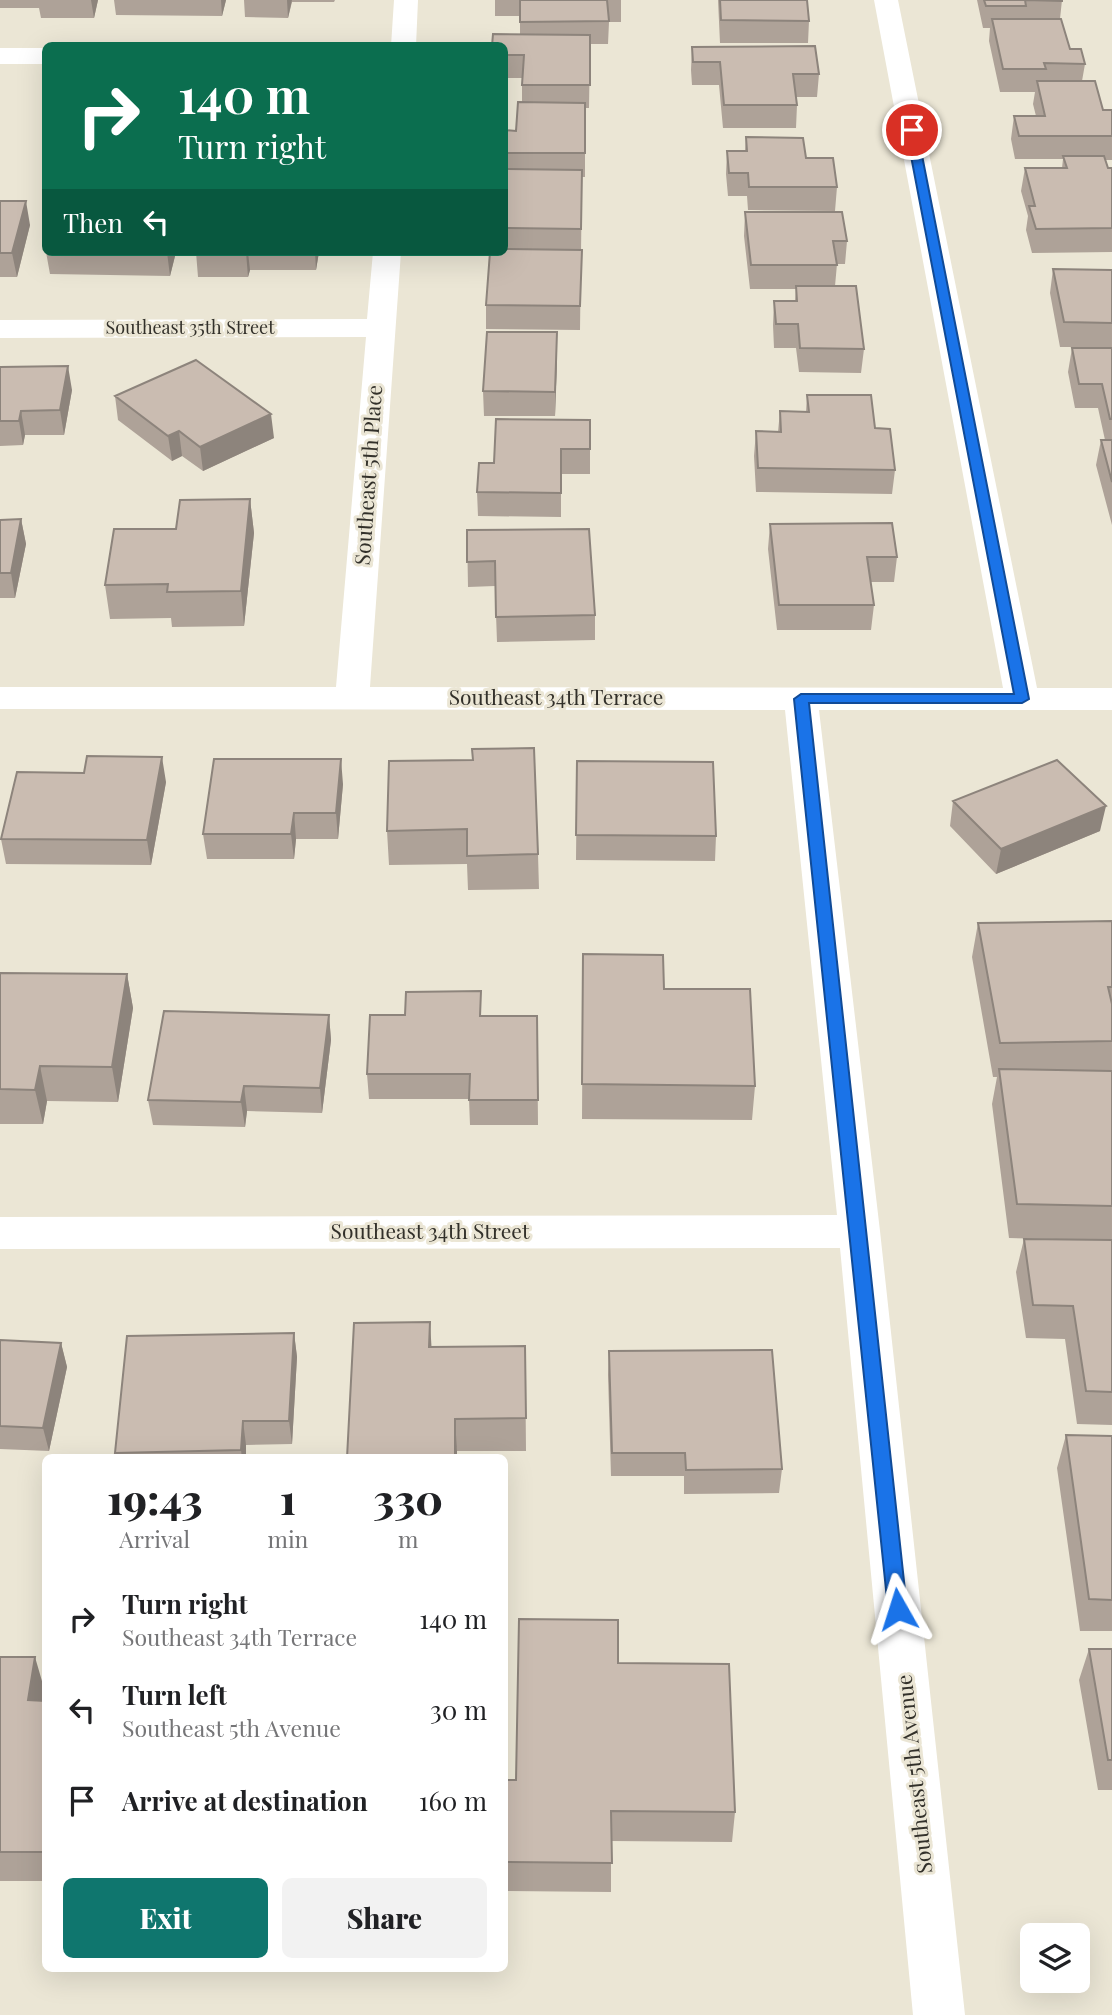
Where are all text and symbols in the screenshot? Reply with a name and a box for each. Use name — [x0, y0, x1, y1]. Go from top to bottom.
text: 140 m — [178, 61, 310, 126]
icon: right — [63, 70, 154, 161]
pin — [882, 100, 942, 160]
icon: arrive — [893, 111, 931, 149]
text: Turn right — [178, 124, 326, 167]
icon: left — [137, 203, 175, 241]
text: Then — [63, 205, 123, 240]
street label: Southeast 35th Street — [105, 315, 275, 339]
street label: Southeast 5th Place — [347, 384, 387, 566]
street label: Southeast 34th Terrace — [449, 682, 663, 710]
street label: Southeast 34th Street — [331, 1216, 530, 1244]
text: 19:43 — [107, 1470, 203, 1526]
text: 1 — [280, 1470, 296, 1526]
text: 330 — [373, 1470, 443, 1526]
text: Arrival — [119, 1523, 190, 1554]
text: min — [267, 1523, 308, 1554]
text: m — [398, 1523, 418, 1554]
position arrow — [861, 1572, 935, 1646]
text: Turn right — [122, 1586, 248, 1621]
icon: right — [63, 1600, 101, 1638]
text: 140 m — [419, 1601, 487, 1636]
text: Southeast 34th Terrace — [122, 1621, 357, 1652]
street label: Southeast 5th Avenue — [889, 1673, 937, 1875]
text: Turn left — [122, 1677, 227, 1712]
icon: left — [63, 1691, 101, 1729]
text: 30 m — [430, 1692, 487, 1727]
text: Southeast 5th Avenue — [122, 1712, 341, 1743]
icon: arrive — [63, 1782, 101, 1820]
text: Arrive at destination — [122, 1783, 368, 1818]
text: 160 m — [419, 1783, 487, 1818]
button: Exit — [63, 1878, 268, 1958]
button: Share — [282, 1878, 487, 1958]
map controls — [1020, 1923, 1090, 1993]
button: layers — [1020, 1923, 1090, 1993]

